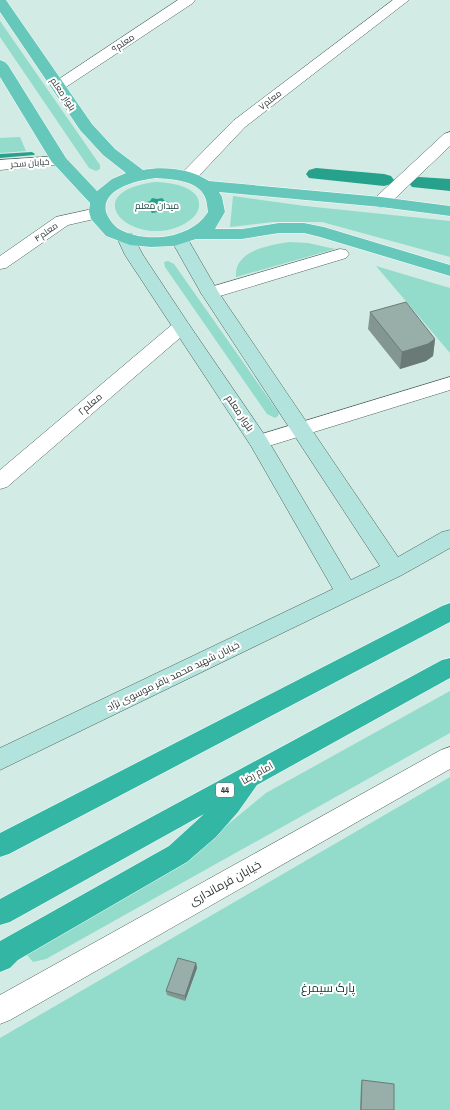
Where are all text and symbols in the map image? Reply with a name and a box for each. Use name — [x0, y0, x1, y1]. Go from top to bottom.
street label: معلم۹ — [109, 31, 137, 55]
street label: بلوار معلم — [48, 75, 78, 113]
street label: معلم۷ — [256, 87, 284, 113]
street label: خیابان سحر — [9, 156, 50, 170]
park label: میدان معلم — [135, 200, 179, 212]
street label: معلم۴ — [32, 219, 60, 244]
street label: معلم۲ — [75, 390, 105, 419]
street label: بلوار معلم — [222, 392, 257, 434]
street label: خیابان شهید محمد باقر موسوی نژاد — [105, 638, 241, 714]
street label: امام رضا — [239, 759, 276, 788]
road number: 44 — [216, 783, 234, 797]
street label: خیابان فرمانداری — [186, 857, 264, 909]
park label: پارک سیمرغ — [301, 980, 356, 997]

